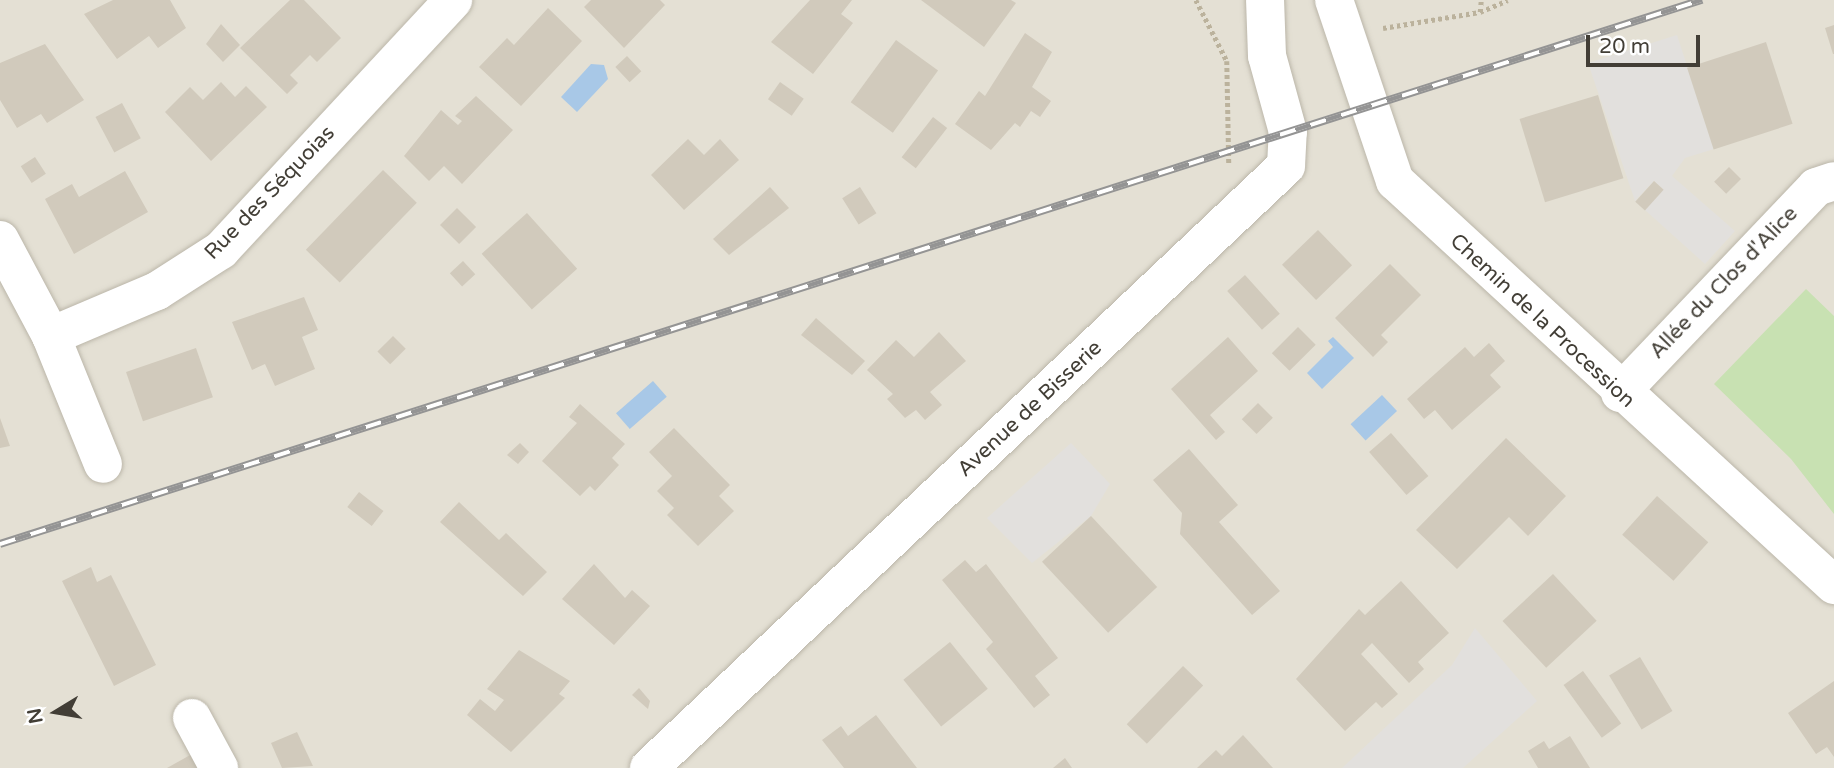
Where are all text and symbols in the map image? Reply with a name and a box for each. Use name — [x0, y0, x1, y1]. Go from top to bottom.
scale bar — [1589, 21, 1703, 65]
text: 20 m — [1599, 34, 1650, 59]
street label: Rue des Séquoias — [200, 121, 340, 265]
street label: Allée du Clos d'Alice — [1645, 202, 1803, 364]
street label: Chemin de la Procession — [1444, 229, 1640, 413]
street label: Avenue de Bisserie — [953, 336, 1107, 482]
north arrow — [21, 677, 91, 747]
text: N — [23, 706, 48, 726]

